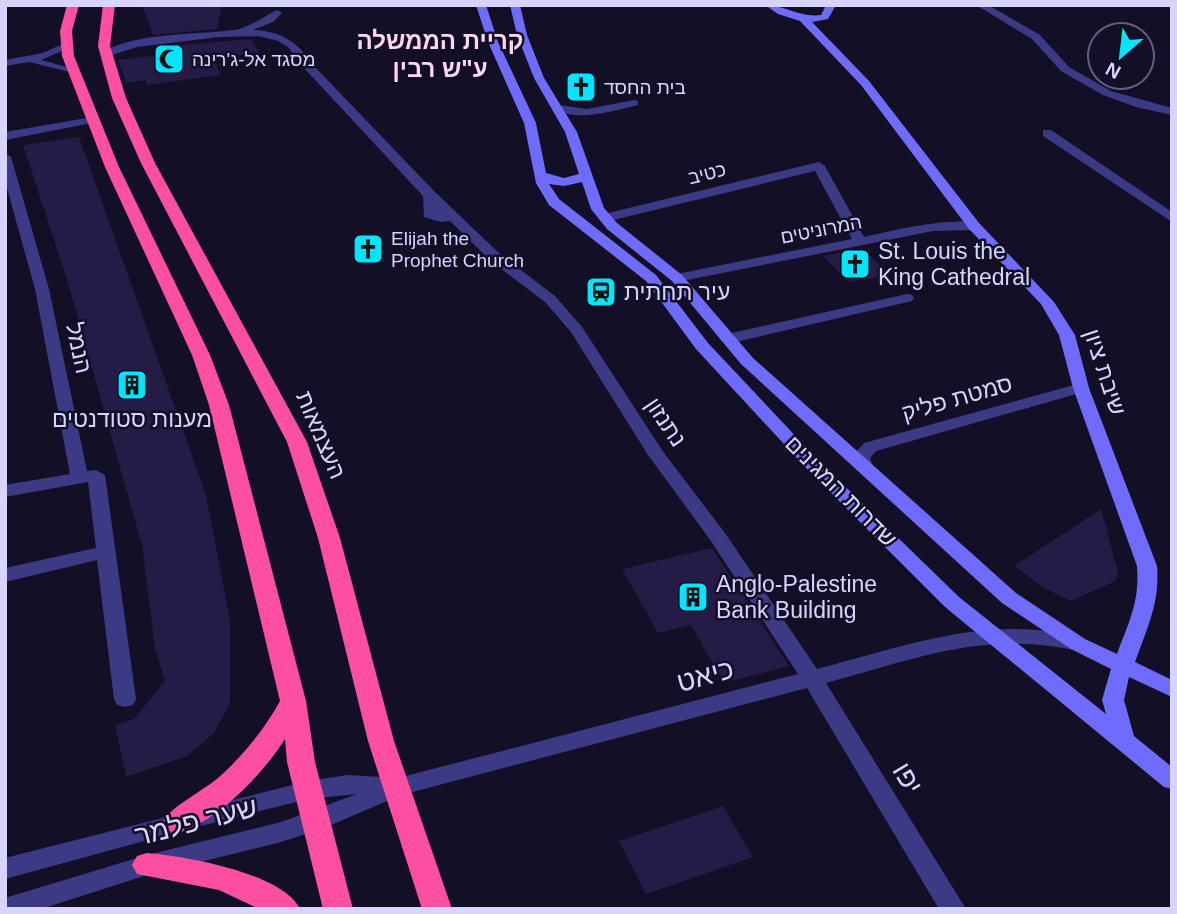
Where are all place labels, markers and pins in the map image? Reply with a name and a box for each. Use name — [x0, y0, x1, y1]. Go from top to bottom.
mosque icon: מסגד אל-ג'רינה — [152, 42, 186, 76]
place label: מסגד אל-ג'רינה — [192, 49, 315, 70]
church icon: בית החסד — [564, 70, 598, 104]
place label: בית החסד — [604, 77, 686, 98]
place label: Elijah the Prophet Church — [391, 228, 524, 271]
church icon: Elijah the Prophet Church — [351, 232, 385, 266]
place label: St. Louis the King Cathedral — [878, 238, 1030, 290]
church icon: St. Louis the King Cathedral — [838, 247, 872, 281]
station icon: עיר תחתית — [584, 275, 618, 309]
place label: עיר תחתית — [624, 279, 730, 305]
building icon: מענות סטודנטים — [115, 368, 149, 402]
place label: מענות סטודנטים — [52, 406, 212, 432]
place label: Anglo-Palestine Bank Building — [716, 571, 877, 623]
building icon: Anglo-Palestine Bank Building — [676, 580, 710, 614]

